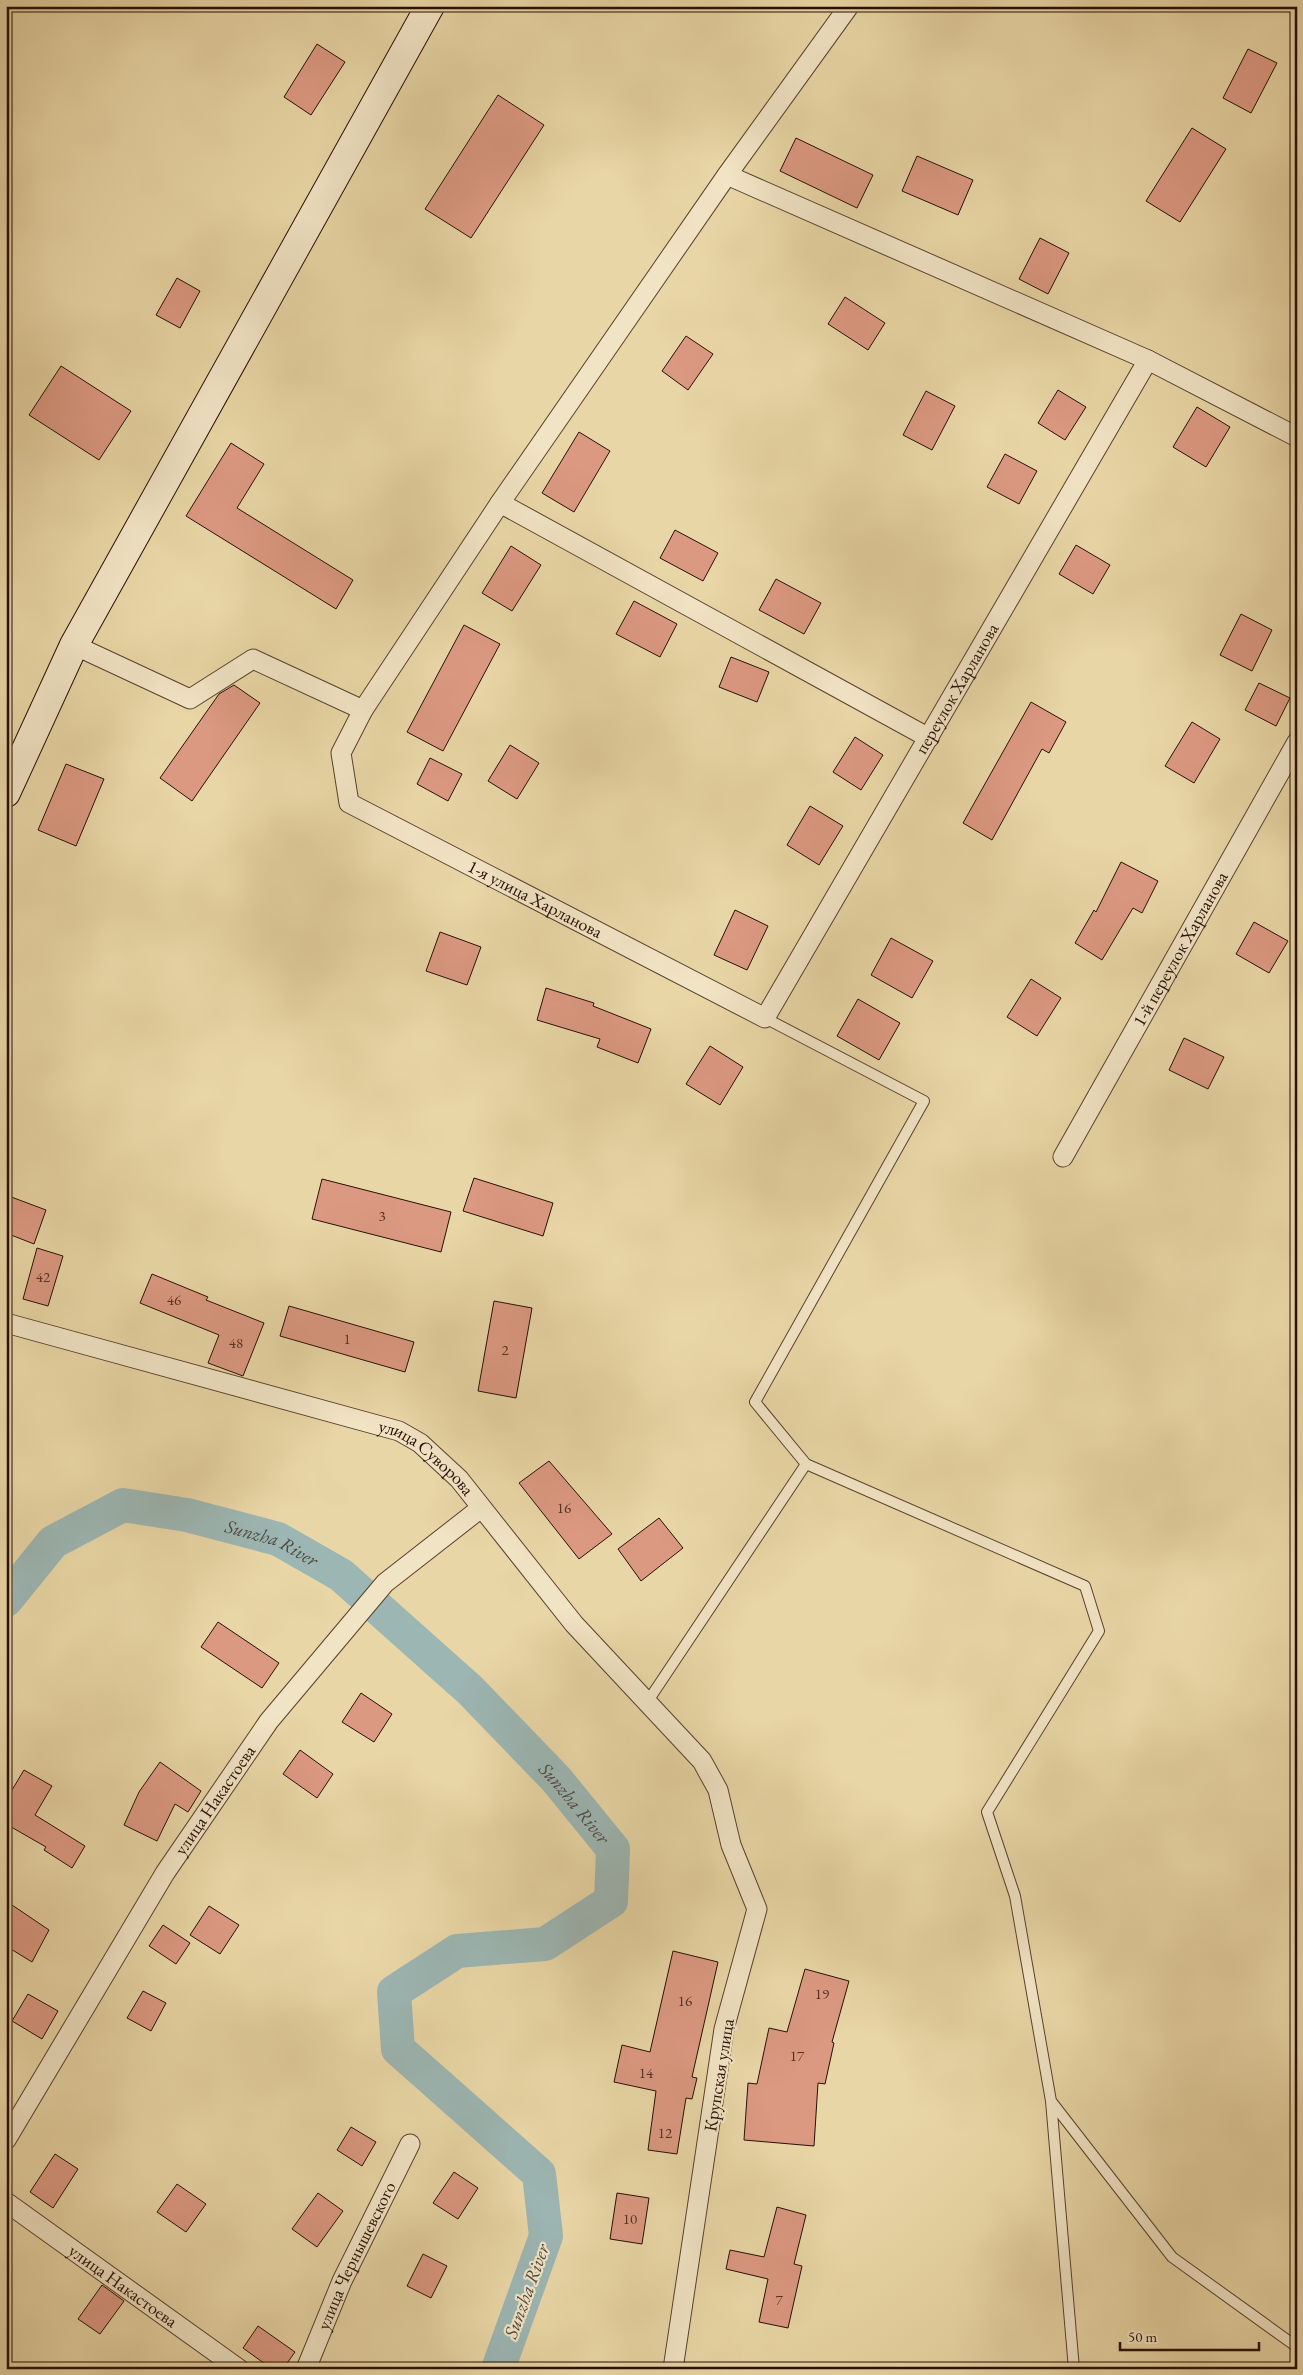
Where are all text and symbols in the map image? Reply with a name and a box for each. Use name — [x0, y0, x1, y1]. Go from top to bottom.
street label: переулок Харланова — [909, 618, 1004, 758]
street label: 1-я улица Харланова — [464, 854, 607, 943]
street label: 1-й переулок Харланова — [1127, 866, 1233, 1030]
house number: 3 — [378, 1206, 386, 1225]
house number: 42 — [36, 1267, 51, 1286]
house number: 46 — [167, 1290, 181, 1309]
house number: 1 — [343, 1329, 351, 1348]
house number: 48 — [229, 1333, 243, 1352]
house number: 2 — [501, 1340, 509, 1359]
street label: улица Суворова — [376, 1414, 480, 1501]
house number: 16 — [557, 1498, 571, 1517]
water label: Sunzha River — [221, 1513, 323, 1573]
street label: улица Накастоева — [169, 1740, 261, 1859]
water label: Sunzha River — [533, 1756, 616, 1849]
house number: 19 — [815, 1984, 829, 2003]
house number: 16 — [678, 1991, 692, 2010]
street label: Крупская улица — [698, 2016, 739, 2133]
house number: 17 — [790, 2046, 805, 2065]
house number: 14 — [639, 2063, 654, 2082]
house number: 12 — [658, 2123, 673, 2142]
street label: улица Чернышевского — [311, 2177, 401, 2333]
house number: 10 — [623, 2209, 637, 2228]
street label: улица Накастоева — [64, 2239, 183, 2333]
water label: Sunzha River — [498, 2240, 555, 2343]
house number: 7 — [775, 2290, 783, 2309]
scale bar — [1120, 2320, 1259, 2352]
text: 50 m — [1128, 2327, 1157, 2346]

